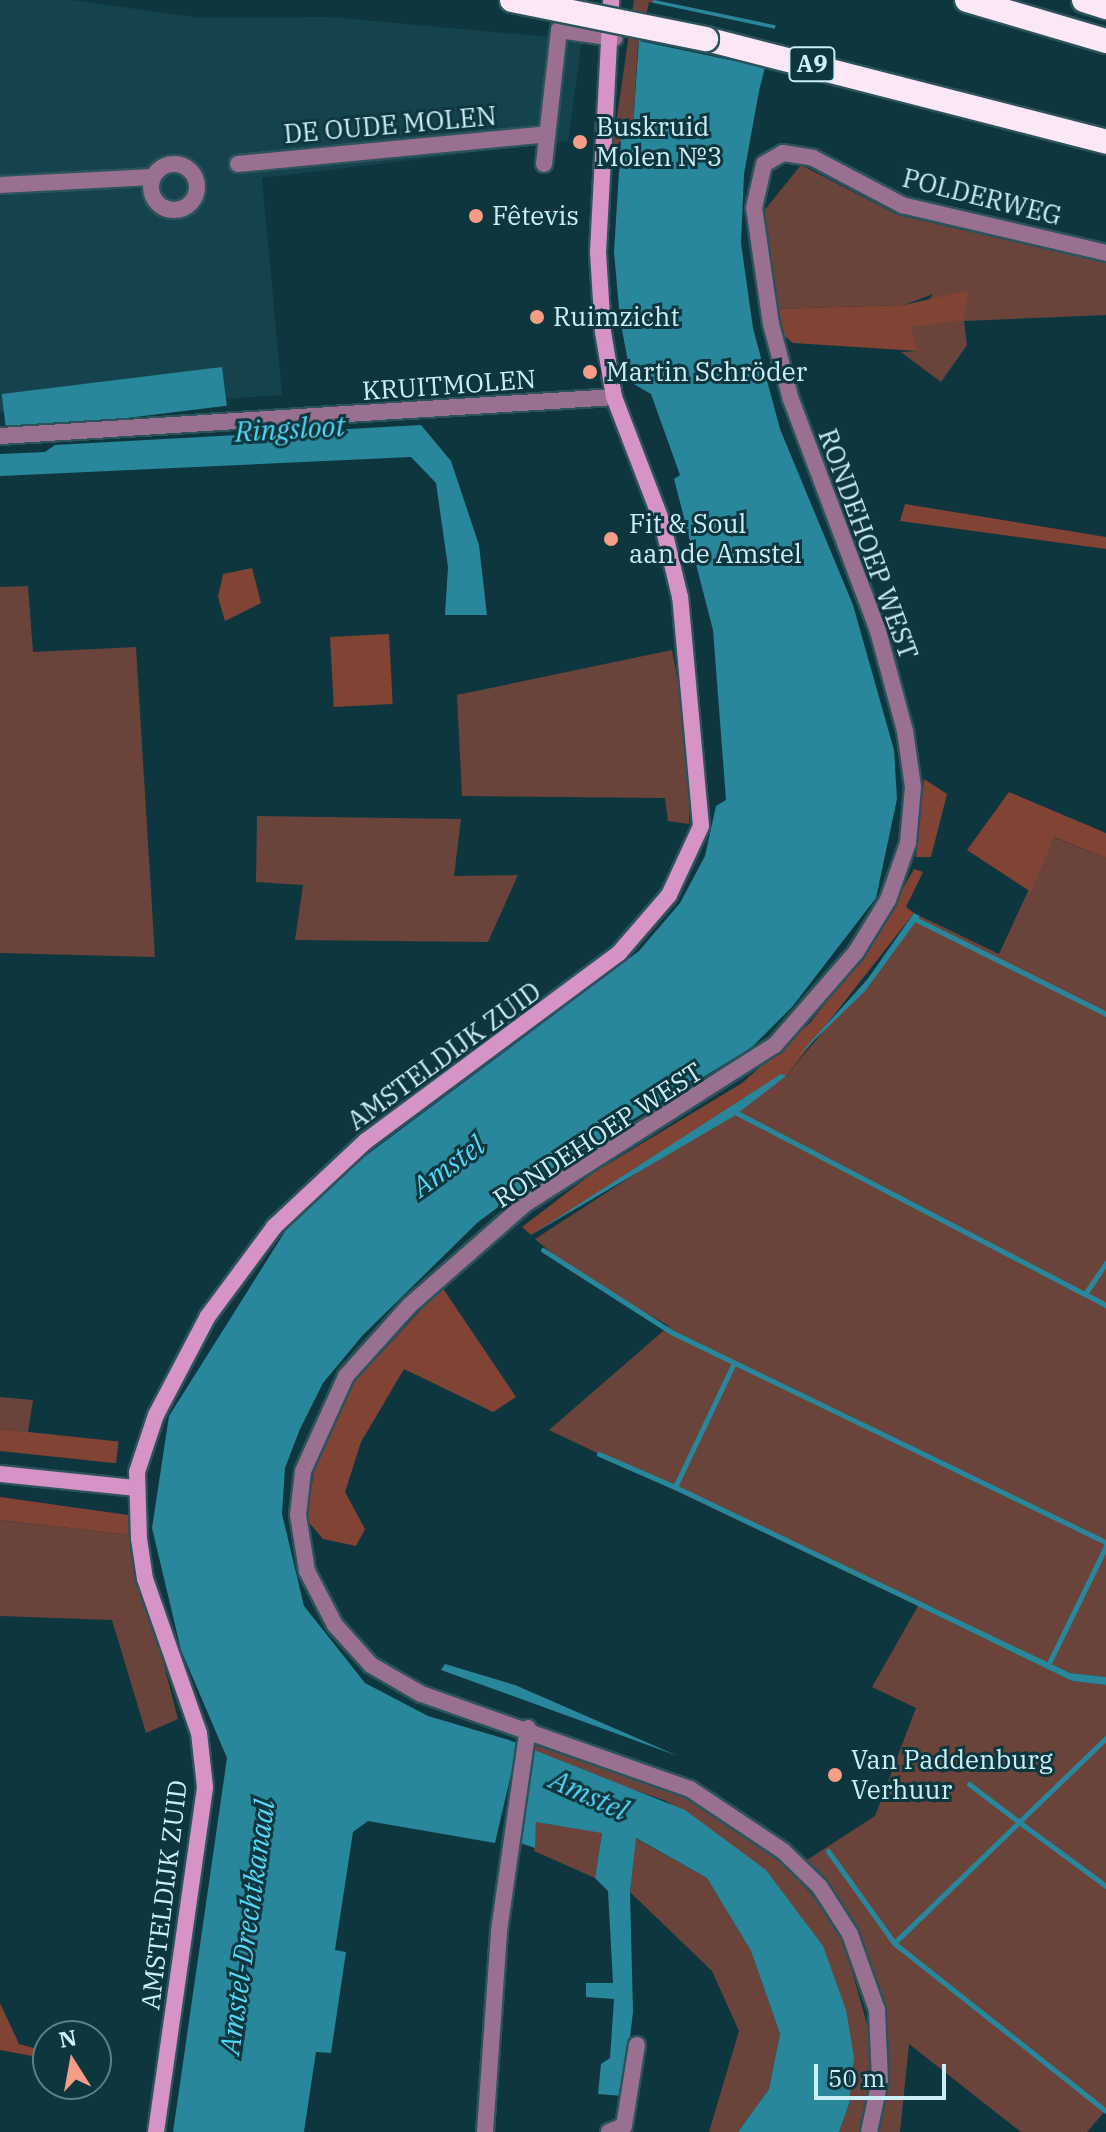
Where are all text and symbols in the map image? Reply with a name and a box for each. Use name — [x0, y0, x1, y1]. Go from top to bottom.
road number: A9 — [788, 44, 836, 84]
street label: DE OUDE MOLEN — [282, 100, 498, 150]
place label: Buskruid Molen №3 — [596, 111, 722, 172]
marker: Buskruid Molen №3 — [571, 133, 589, 151]
street label: POLDERWEG — [899, 162, 1065, 232]
place label: Fêtevis — [492, 200, 579, 232]
marker: Fêtevis — [467, 207, 485, 225]
place label: Ruimzicht — [553, 301, 680, 333]
marker: Ruimzicht — [528, 308, 546, 326]
place label: Martin Schröder — [606, 356, 807, 388]
street label: KRUITMOLEN — [361, 363, 537, 407]
marker: Martin Schröder — [581, 363, 599, 381]
water label: Ringsloot — [234, 409, 346, 449]
street label: RONDEHOEP WEST — [812, 425, 924, 663]
place label: Fit & Soul aan de Amstel — [629, 508, 802, 570]
marker: Fit & Soul aan de Amstel — [600, 528, 622, 550]
street label: AMSTELDIJK ZUID — [341, 975, 547, 1137]
street label: RONDEHOEP WEST — [488, 1056, 708, 1214]
water label: Amstel — [405, 1128, 491, 1204]
place label: Van Paddenburg Verhuur — [851, 1744, 1053, 1806]
water label: Amstel — [545, 1762, 633, 1828]
marker: Van Paddenburg Verhuur — [826, 1766, 844, 1784]
street label: AMSTELDIJK ZUID — [134, 1778, 194, 2012]
water label: Amstel-Drechtkanaal — [213, 1798, 281, 2056]
north arrow — [32, 2020, 112, 2100]
text: N — [56, 2022, 79, 2054]
scale bar — [818, 2048, 950, 2098]
text: 50 m — [828, 2062, 885, 2094]

